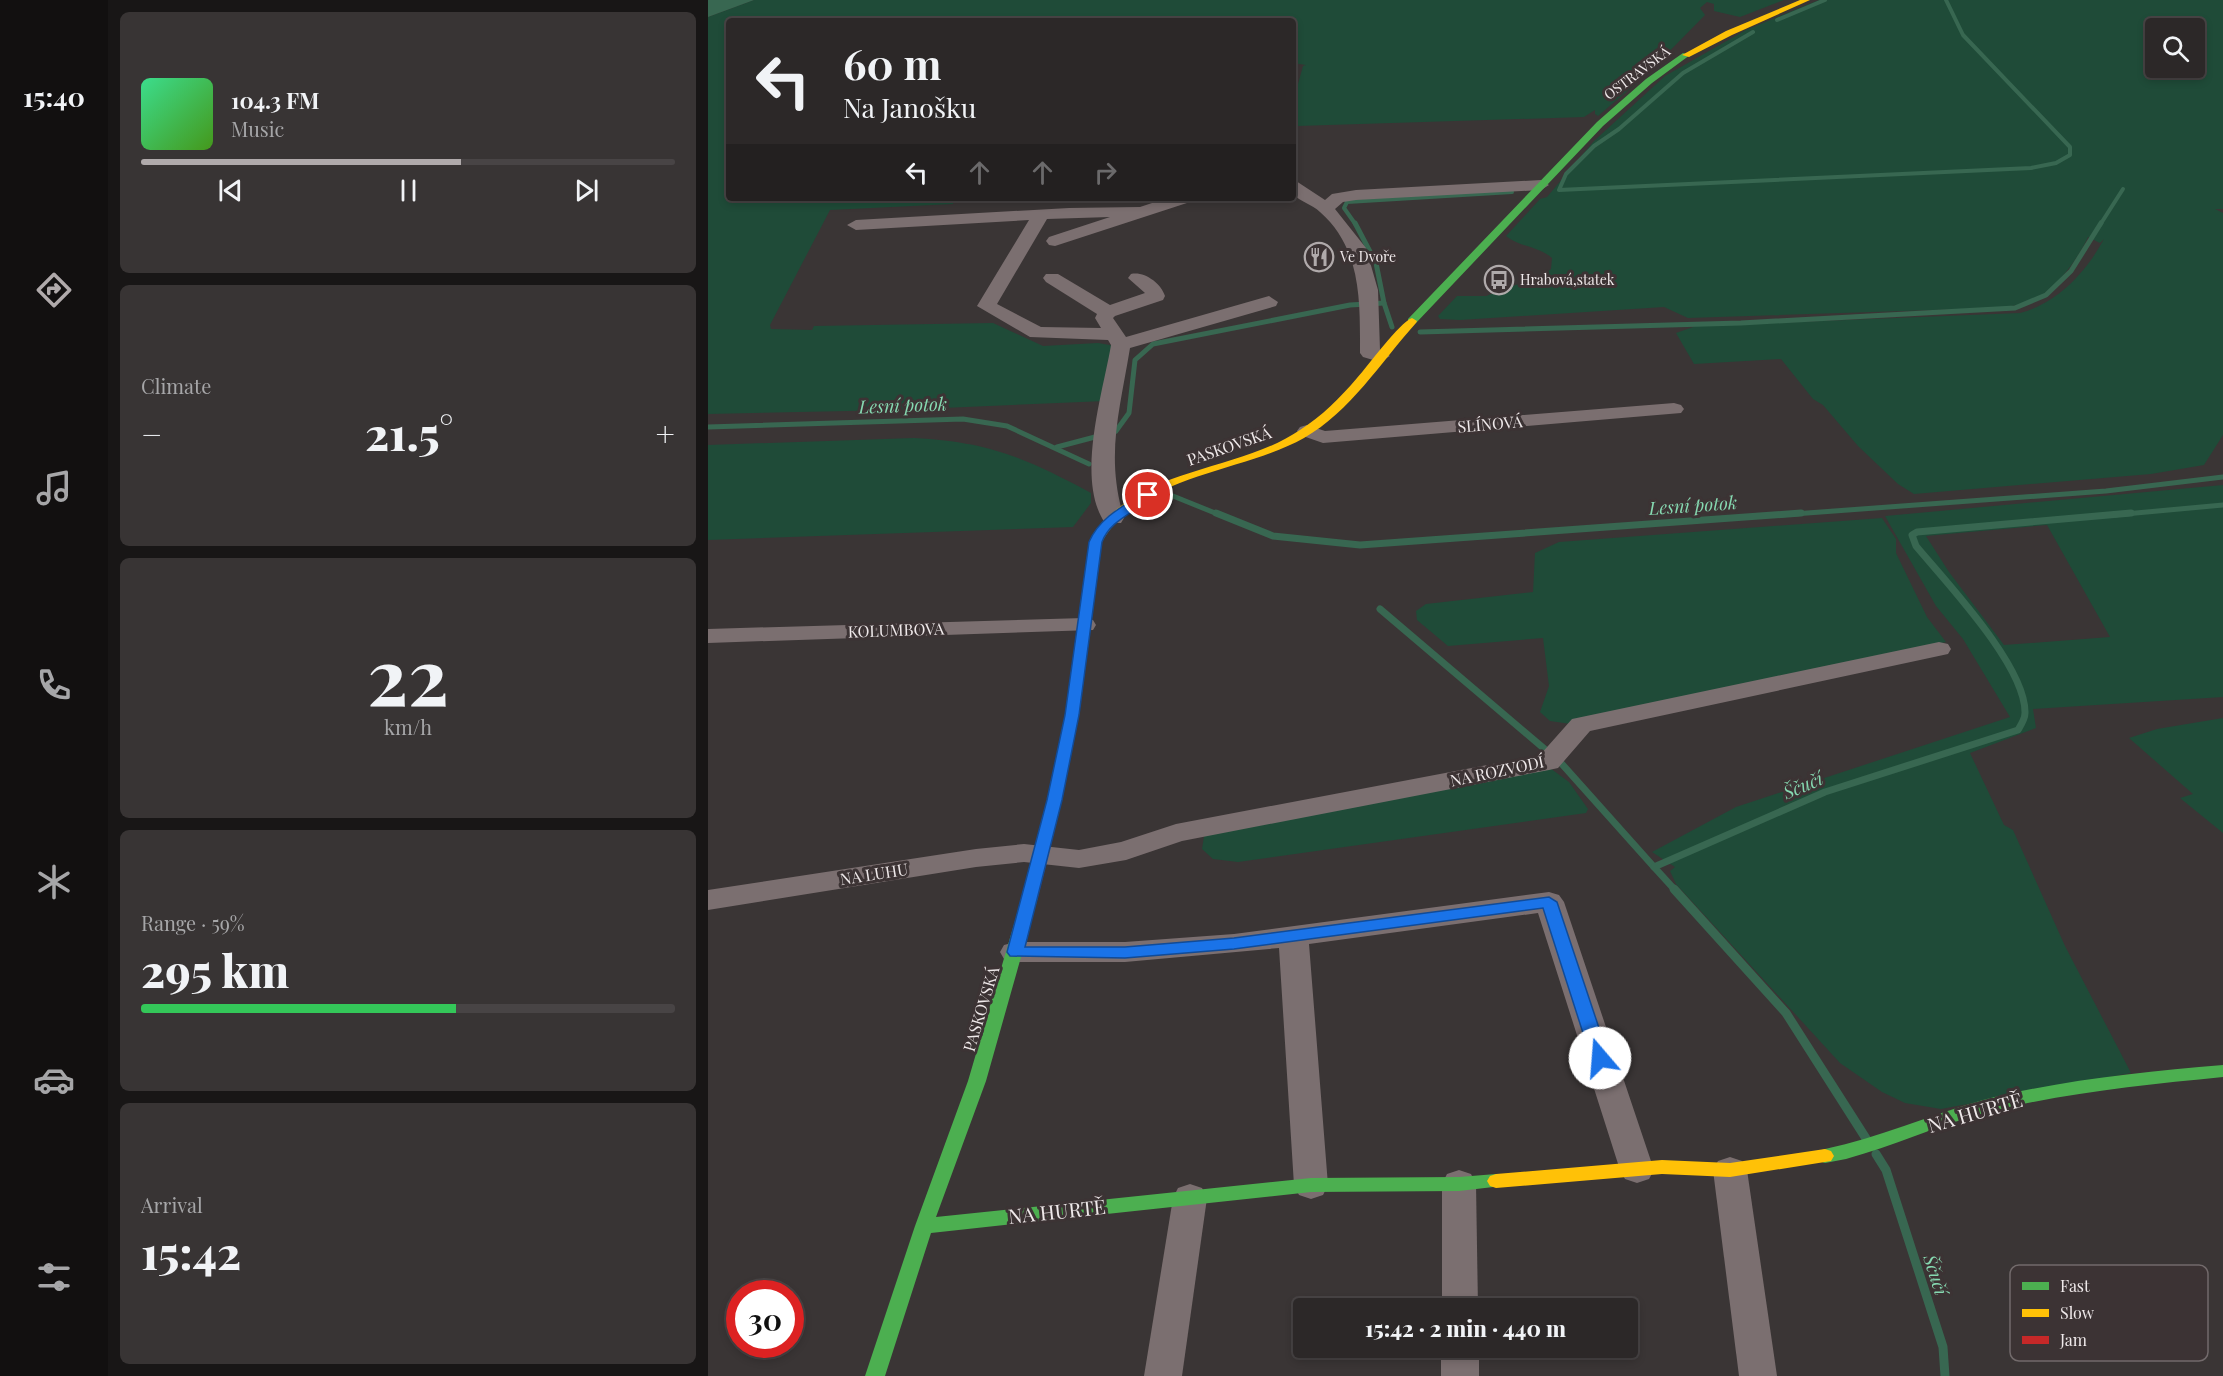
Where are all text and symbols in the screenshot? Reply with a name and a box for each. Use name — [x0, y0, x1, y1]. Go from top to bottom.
map controls — [2145, 18, 2205, 78]
button: search — [2145, 18, 2205, 78]
text: 60 m — [843, 35, 941, 91]
street label: OSTRAVSKÁ — [1600, 41, 1674, 104]
icon: left — [744, 42, 822, 120]
text: 15:40 — [23, 78, 85, 114]
text: 104.3 FM — [231, 85, 319, 115]
text: Na Janošku — [843, 89, 977, 125]
text: Music — [231, 115, 284, 142]
icon: left — [900, 156, 933, 189]
icon: ahead — [963, 156, 996, 189]
icon: ahead — [1026, 156, 1059, 189]
icon: right — [1089, 156, 1122, 189]
icon: previous — [214, 174, 247, 207]
icon: pause — [392, 174, 425, 207]
icon: next — [570, 174, 603, 207]
restaurant icon: Ve Dvoře — [1303, 241, 1335, 273]
place label: Ve Dvoře — [1339, 247, 1396, 266]
bus stop icon: Hrabová,statek — [1483, 264, 1515, 296]
icon: directions — [33, 269, 75, 311]
place label: Hrabová,statek — [1520, 270, 1615, 289]
text: Climate — [141, 372, 211, 399]
water label: Lesní potok — [857, 391, 948, 419]
text: 21.5° — [365, 402, 453, 462]
street label: SLÍNOVÁ — [1456, 410, 1524, 437]
text: − — [141, 411, 162, 455]
text: + — [656, 411, 675, 455]
street label: PASKOVSKÁ — [1184, 421, 1275, 470]
icon: music — [33, 467, 75, 509]
pin — [1122, 469, 1173, 520]
icon: arrive — [1131, 478, 1164, 511]
water label: Lesní potok — [1647, 490, 1738, 520]
street label: KOLUMBOVA — [847, 617, 945, 642]
text: 22 — [367, 622, 449, 726]
icon: phone — [33, 664, 75, 706]
text: km/h — [384, 713, 432, 740]
street label: NA ROZVODÍ — [1448, 750, 1546, 791]
water label: Ščučí — [1778, 765, 1828, 805]
street label: NA LUHU — [838, 858, 910, 889]
icon: climate — [33, 861, 75, 903]
text: Range · 59% — [141, 909, 245, 936]
text: 295 km — [141, 939, 289, 999]
street label: PASKOVSKÁ — [958, 963, 1004, 1054]
position arrow — [1568, 1026, 1632, 1090]
icon: car — [33, 1059, 75, 1101]
street label: NA HURTĚ — [1924, 1085, 2025, 1138]
text: Arrival — [141, 1191, 203, 1218]
street label: NA HURTĚ — [1007, 1192, 1107, 1229]
text: 15:42 — [141, 1221, 241, 1281]
water label: Ščučí — [1918, 1250, 1954, 1299]
icon: filters — [33, 1256, 75, 1298]
legend — [2010, 1265, 2208, 1361]
text: Fast — [2060, 1275, 2090, 1296]
speed limit sign: 30 — [726, 1280, 804, 1358]
text: Slow — [2060, 1302, 2095, 1323]
text: 15:42 · 2 min · 440 m — [1365, 1313, 1566, 1343]
text: Jam — [2059, 1329, 2087, 1350]

